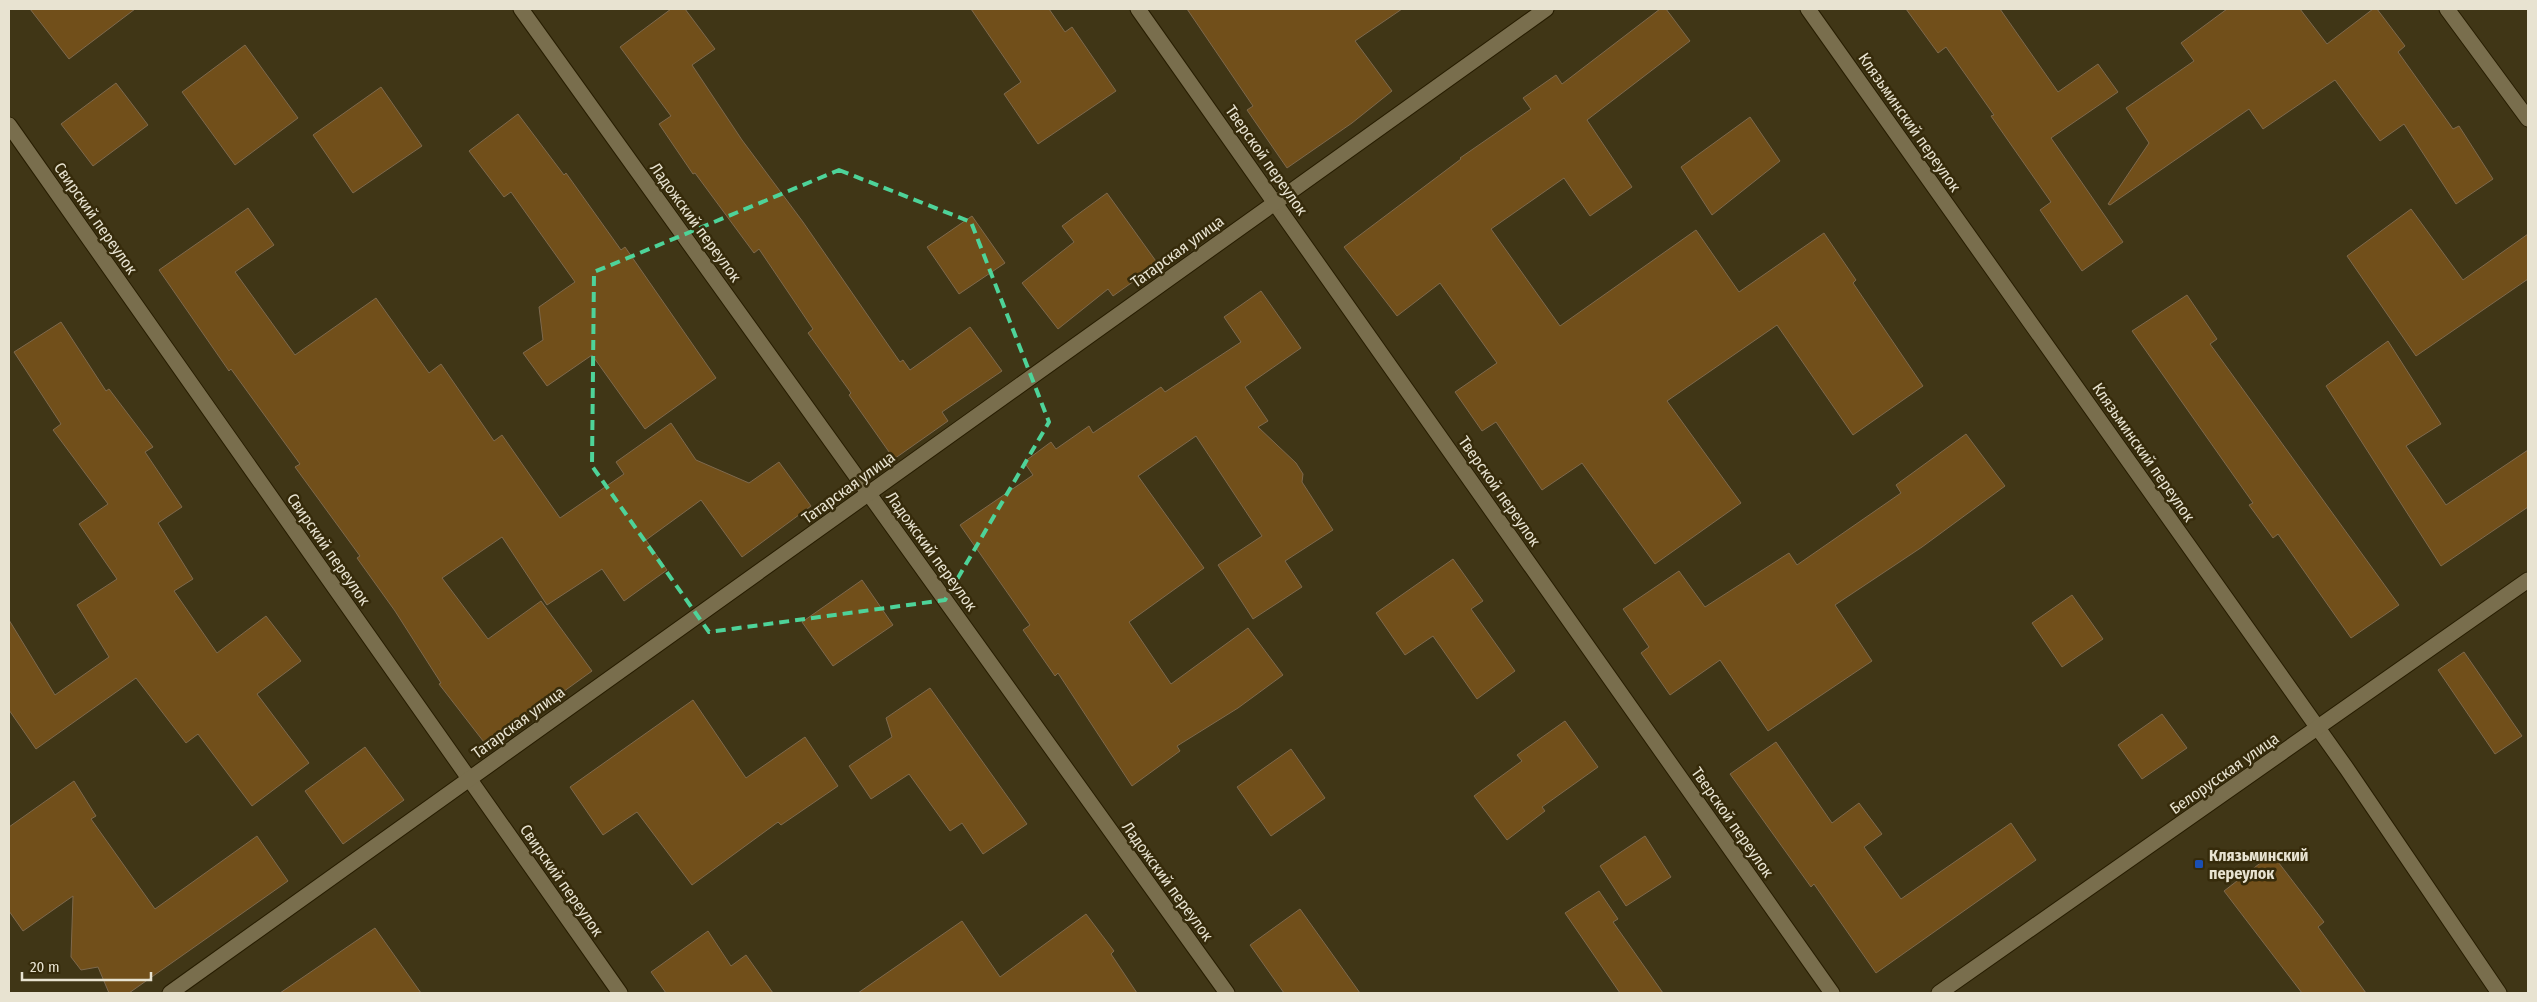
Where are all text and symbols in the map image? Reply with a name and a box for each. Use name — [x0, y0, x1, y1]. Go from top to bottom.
street label: Клязьминский переулок — [1854, 49, 1965, 196]
street label: Тверской переулок — [1221, 102, 1312, 219]
street label: Свирский переулок — [50, 159, 142, 278]
street label: Ладожский переулок — [646, 159, 746, 286]
street label: Татарская улица — [1127, 211, 1228, 291]
street label: Клязьминский переулок — [2088, 379, 2199, 526]
street label: Тверской переулок — [1454, 433, 1545, 550]
street label: Татарская улица — [798, 447, 899, 527]
street label: Ладожский переулок — [882, 488, 982, 615]
street label: Свирский переулок — [283, 490, 375, 609]
street label: Татарская улица — [468, 682, 569, 762]
street label: Белорусская улица — [2166, 729, 2283, 818]
street label: Тверской переулок — [1687, 764, 1778, 881]
street label: Ладожский переулок — [1118, 818, 1218, 945]
street label: Свирский переулок — [516, 821, 608, 940]
place label: Клязьминский переулок — [2209, 846, 2308, 883]
marker: Клязьминский переулок — [2193, 858, 2205, 870]
scale bar — [22, 950, 151, 982]
text: 20 m — [30, 958, 60, 976]

